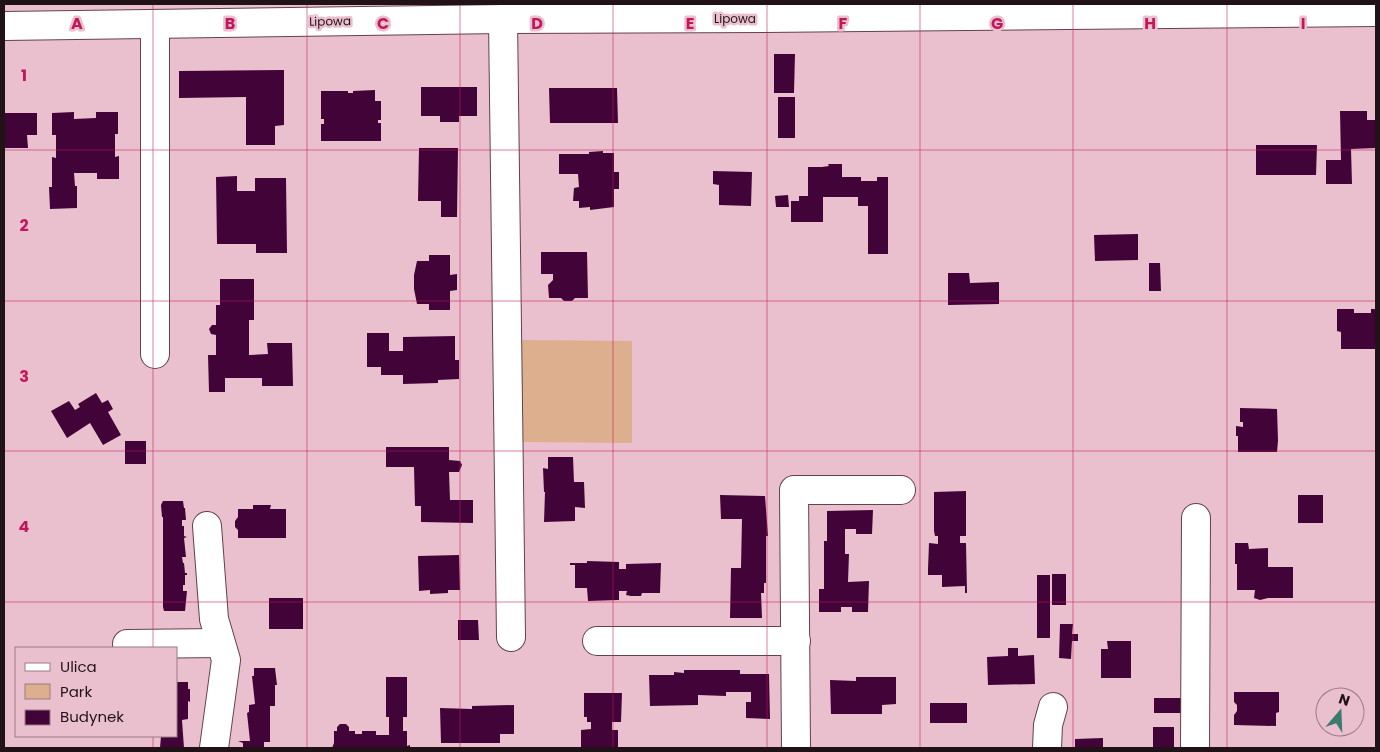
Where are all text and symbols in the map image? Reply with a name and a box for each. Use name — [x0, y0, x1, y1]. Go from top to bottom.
street label: Lipowa — [714, 10, 756, 27]
text: A — [71, 12, 83, 35]
text: B — [225, 12, 235, 35]
street label: Lipowa — [309, 12, 351, 30]
text: C — [377, 12, 389, 35]
text: D — [531, 12, 543, 35]
text: E — [686, 12, 694, 35]
text: F — [839, 12, 848, 35]
text: G — [991, 12, 1003, 35]
text: H — [1144, 12, 1156, 35]
text: I — [1301, 12, 1305, 35]
text: 1 — [21, 64, 27, 87]
text: 2 — [19, 214, 29, 237]
text: 3 — [19, 365, 29, 388]
text: 4 — [19, 515, 30, 538]
legend — [15, 647, 178, 737]
text: Ulica — [60, 656, 97, 677]
text: Park — [60, 681, 92, 702]
north arrow — [1315, 687, 1365, 737]
text: N — [1336, 689, 1352, 711]
text: Budynek — [60, 706, 124, 727]

